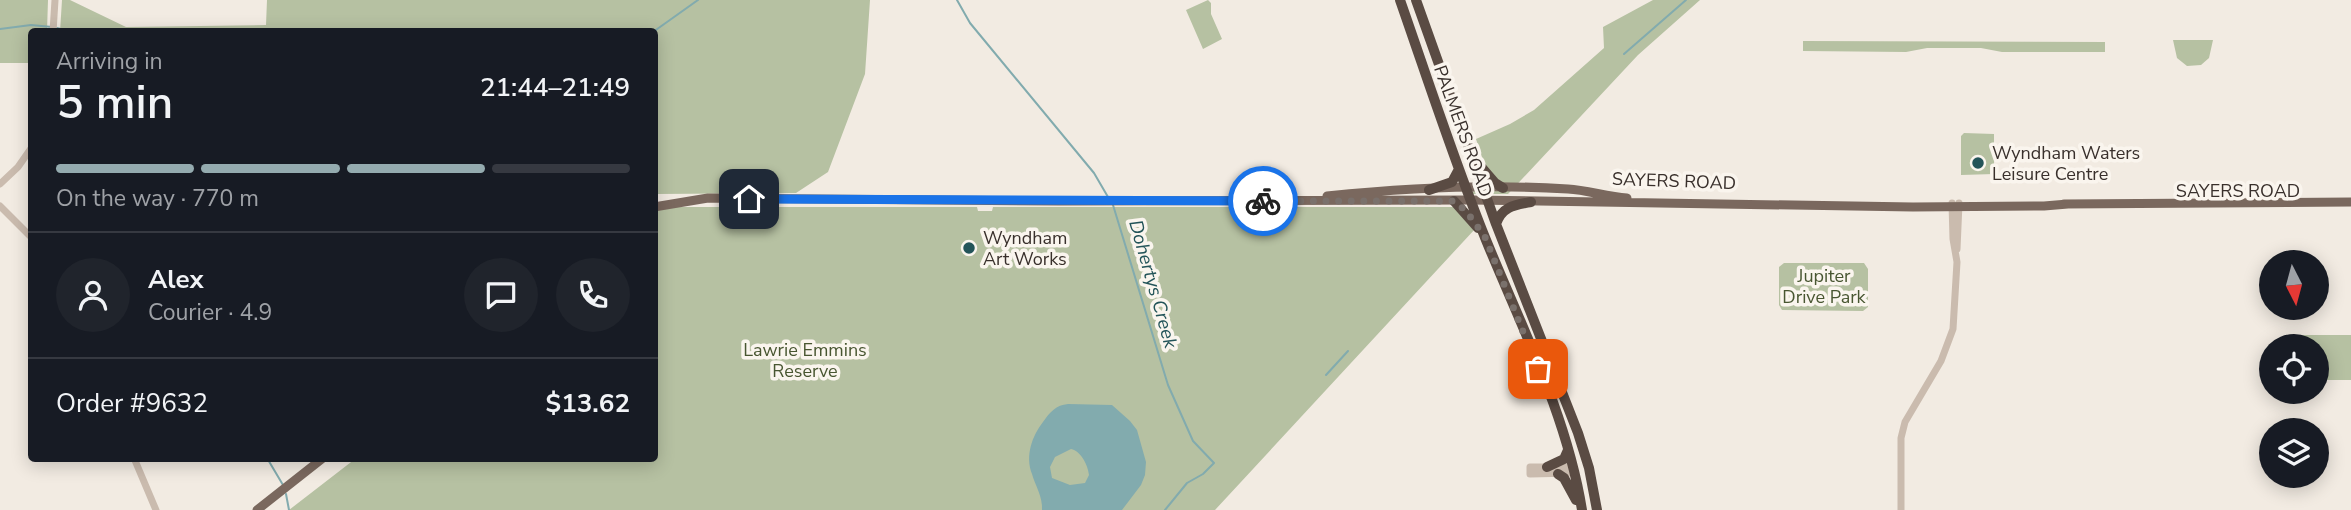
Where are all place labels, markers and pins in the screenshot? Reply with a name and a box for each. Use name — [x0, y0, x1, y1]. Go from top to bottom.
place label: Wyndham Waters Leisure Centre — [1992, 141, 2140, 186]
marker: Wyndham Waters Leisure Centre — [1970, 155, 1986, 171]
pin — [719, 169, 779, 229]
place label: Wyndham Art Works — [983, 226, 1067, 271]
marker: Wyndham Art Works — [961, 240, 977, 256]
pin — [1508, 339, 1568, 399]

